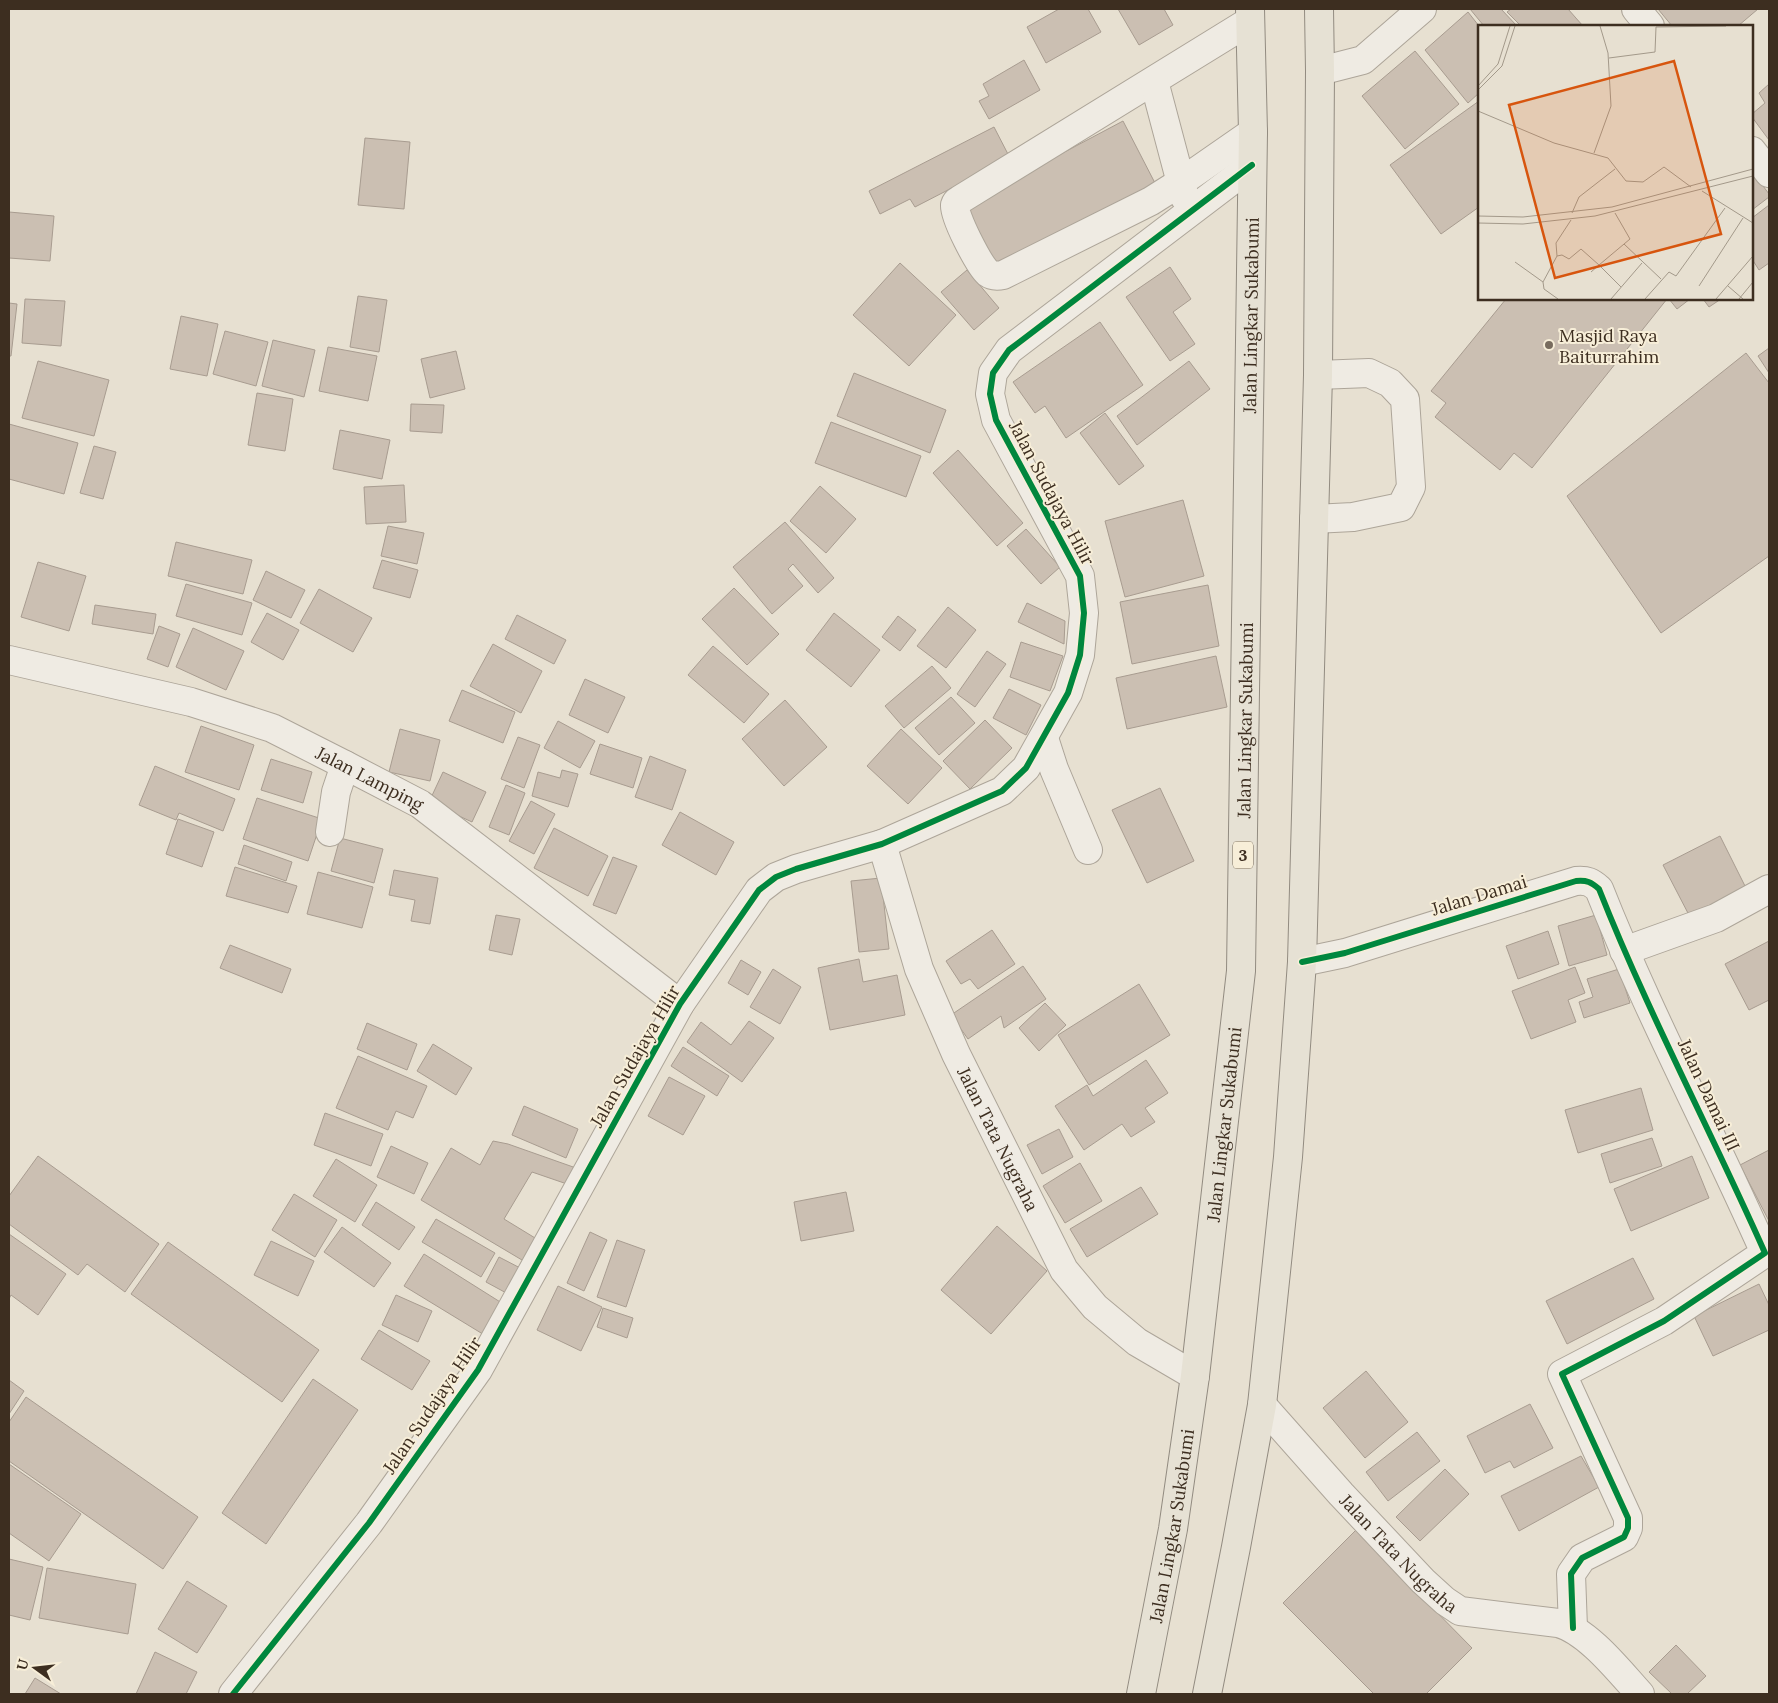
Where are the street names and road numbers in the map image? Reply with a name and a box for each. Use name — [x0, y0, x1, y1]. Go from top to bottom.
street label: Jalan Lingkar Sukabumi — [1237, 217, 1263, 415]
street label: Jalan Sudajaya Hilir — [1004, 416, 1100, 569]
street label: Jalan Lingkar Sukabumi — [1232, 622, 1257, 820]
street label: Jalan Lamping — [311, 740, 429, 816]
road number: 3 — [1233, 842, 1253, 868]
street label: Jalan Damai — [1428, 870, 1530, 921]
street label: Jalan Sudajaya Hilir — [584, 981, 685, 1132]
street label: Jalan Lingkar Sukabumi — [1201, 1026, 1246, 1224]
street label: Jalan Damai III — [1672, 1034, 1745, 1155]
street label: Jalan Tata Nugraha — [952, 1062, 1044, 1215]
street label: Jalan Sudajaya Hilir — [377, 1332, 487, 1479]
street label: Jalan Lingkar Sukabumi — [1143, 1427, 1199, 1626]
street label: Jalan Tata Nugraha — [1335, 1488, 1462, 1618]

